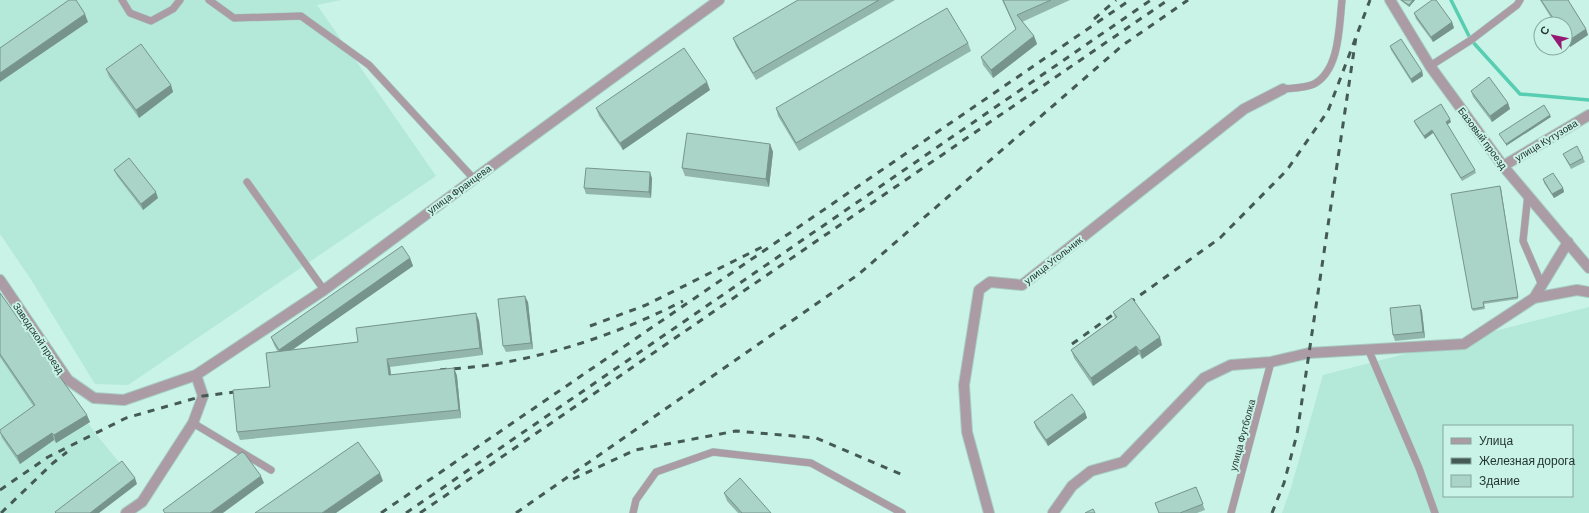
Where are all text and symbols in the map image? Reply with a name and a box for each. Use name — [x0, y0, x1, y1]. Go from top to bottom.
north arrow — [1533, 16, 1573, 56]
text: С — [1537, 23, 1552, 37]
street label: Базовый проезд — [1456, 105, 1510, 171]
street label: улица Кутузова — [1513, 116, 1580, 163]
street label: улица Францева — [425, 162, 493, 216]
street label: улица Угольник — [1021, 233, 1085, 286]
street label: Заводской проезд — [11, 300, 67, 376]
street label: улица Футболка — [1227, 397, 1257, 472]
legend — [1443, 425, 1573, 497]
text: Улица — [1479, 433, 1513, 448]
text: Железная дорога — [1479, 453, 1575, 468]
text: Здание — [1479, 473, 1520, 488]

